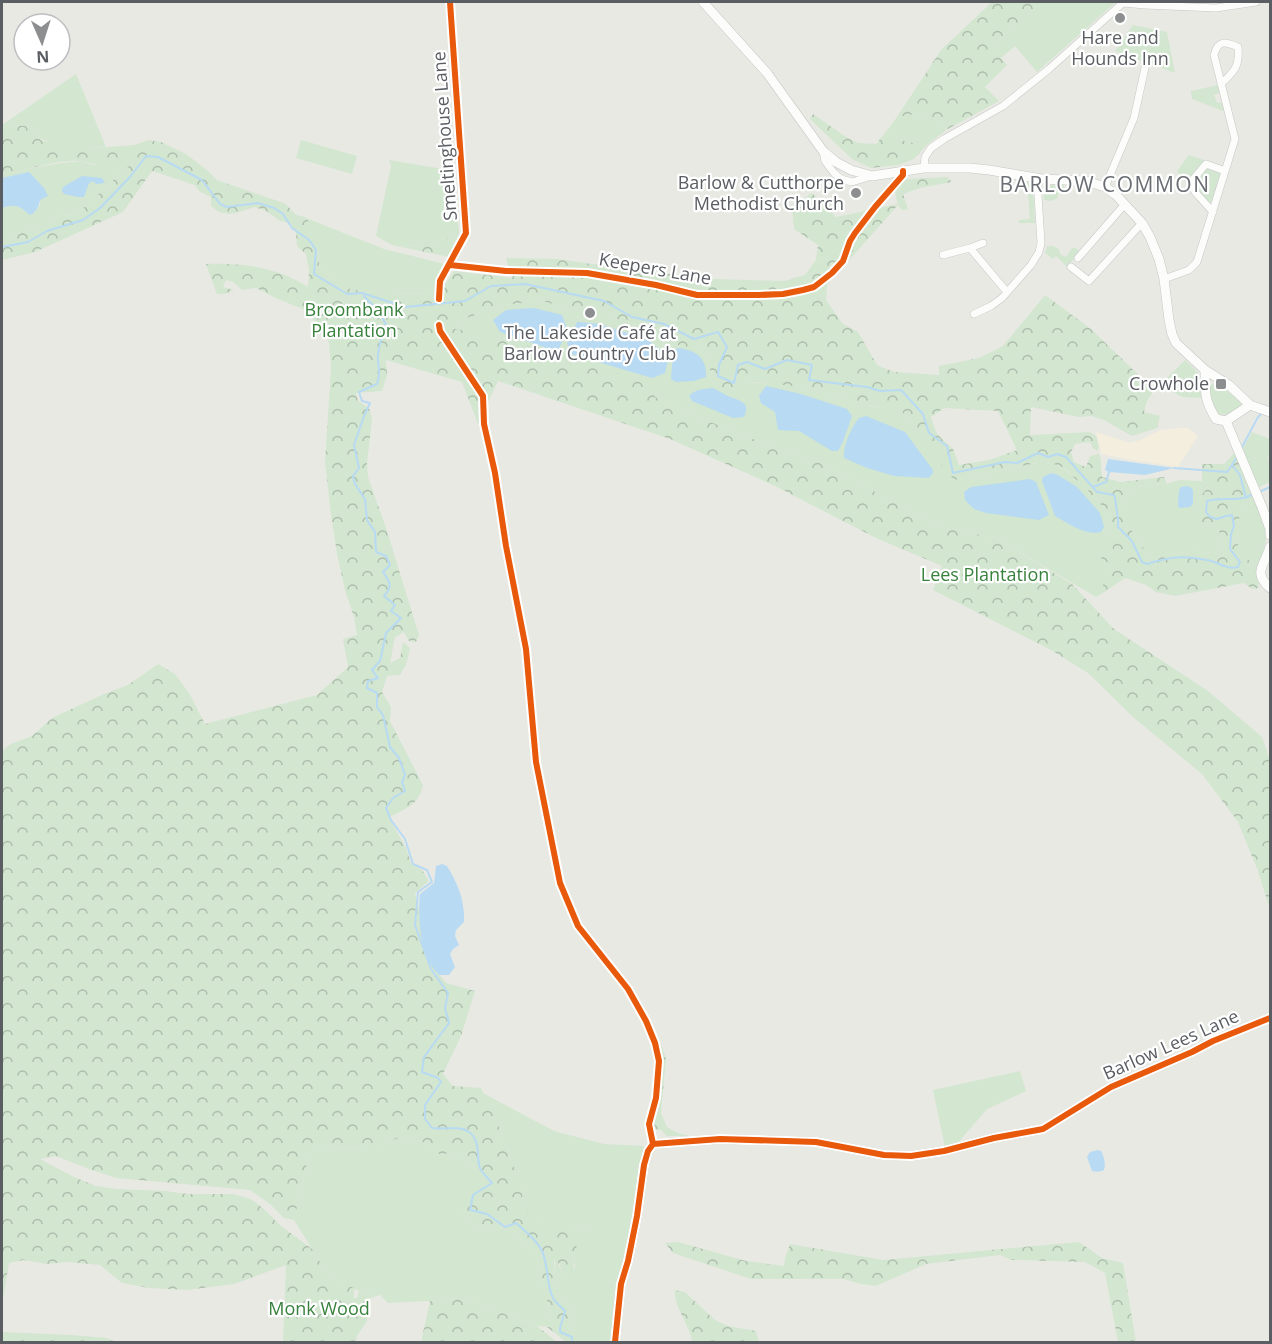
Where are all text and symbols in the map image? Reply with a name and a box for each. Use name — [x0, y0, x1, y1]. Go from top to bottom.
marker: Hare and Hounds Inn — [1113, 11, 1127, 25]
north arrow — [12, 12, 72, 72]
place label: Hare and Hounds Inn — [1071, 25, 1169, 70]
text: N — [36, 46, 50, 68]
street label: Smeltinghouse Lane — [426, 51, 462, 222]
place label: Barlow & Cutthorpe Methodist Church — [678, 170, 844, 215]
district label: BARLOW COMMON — [1000, 170, 1210, 198]
marker: Barlow & Cutthorpe Methodist Church — [849, 186, 863, 200]
street label: Keepers Lane — [597, 246, 713, 290]
park label: Broombank Plantation — [305, 297, 404, 342]
marker: The Lakeside Café at Barlow Country Club — [583, 306, 597, 320]
place label: The Lakeside Café at Barlow Country Club — [504, 320, 676, 365]
place label: Crowhole — [1129, 371, 1209, 395]
marker: Crowhole — [1214, 377, 1228, 391]
park label: Lees Plantation — [921, 562, 1049, 586]
street label: Barlow Lees Lane — [1099, 1003, 1242, 1085]
park label: Monk Wood — [268, 1296, 370, 1320]

